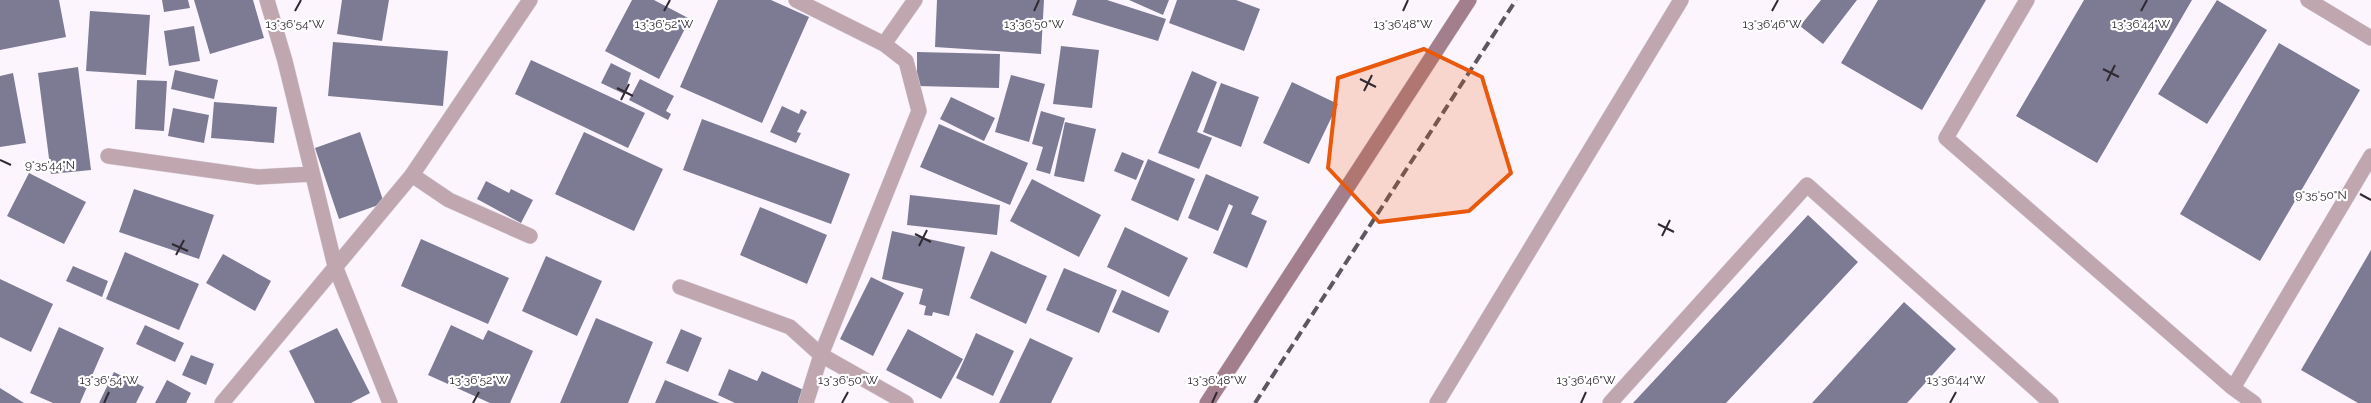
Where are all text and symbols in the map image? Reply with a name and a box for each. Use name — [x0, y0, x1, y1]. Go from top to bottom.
text: 13°36'54"W — [265, 17, 325, 31]
text: 13°36'52"W — [635, 17, 694, 31]
text: 13°36'50"W — [1004, 17, 1064, 31]
text: 13°36'48"W — [1373, 17, 1433, 31]
text: 13°36'46"W — [1742, 17, 1802, 31]
text: 13°36'44"W — [2112, 17, 2171, 31]
text: 9°35'44"N — [25, 158, 75, 172]
text: 9°35'50"N — [2295, 188, 2347, 202]
text: 13°36'54"W — [79, 373, 139, 387]
text: 13°36'52"W — [450, 373, 509, 387]
text: 13°36'50"W — [818, 373, 878, 387]
text: 13°36'48"W — [1187, 373, 1247, 387]
text: 13°36'46"W — [1556, 373, 1616, 387]
text: 13°36'44"W — [1927, 373, 1986, 387]

